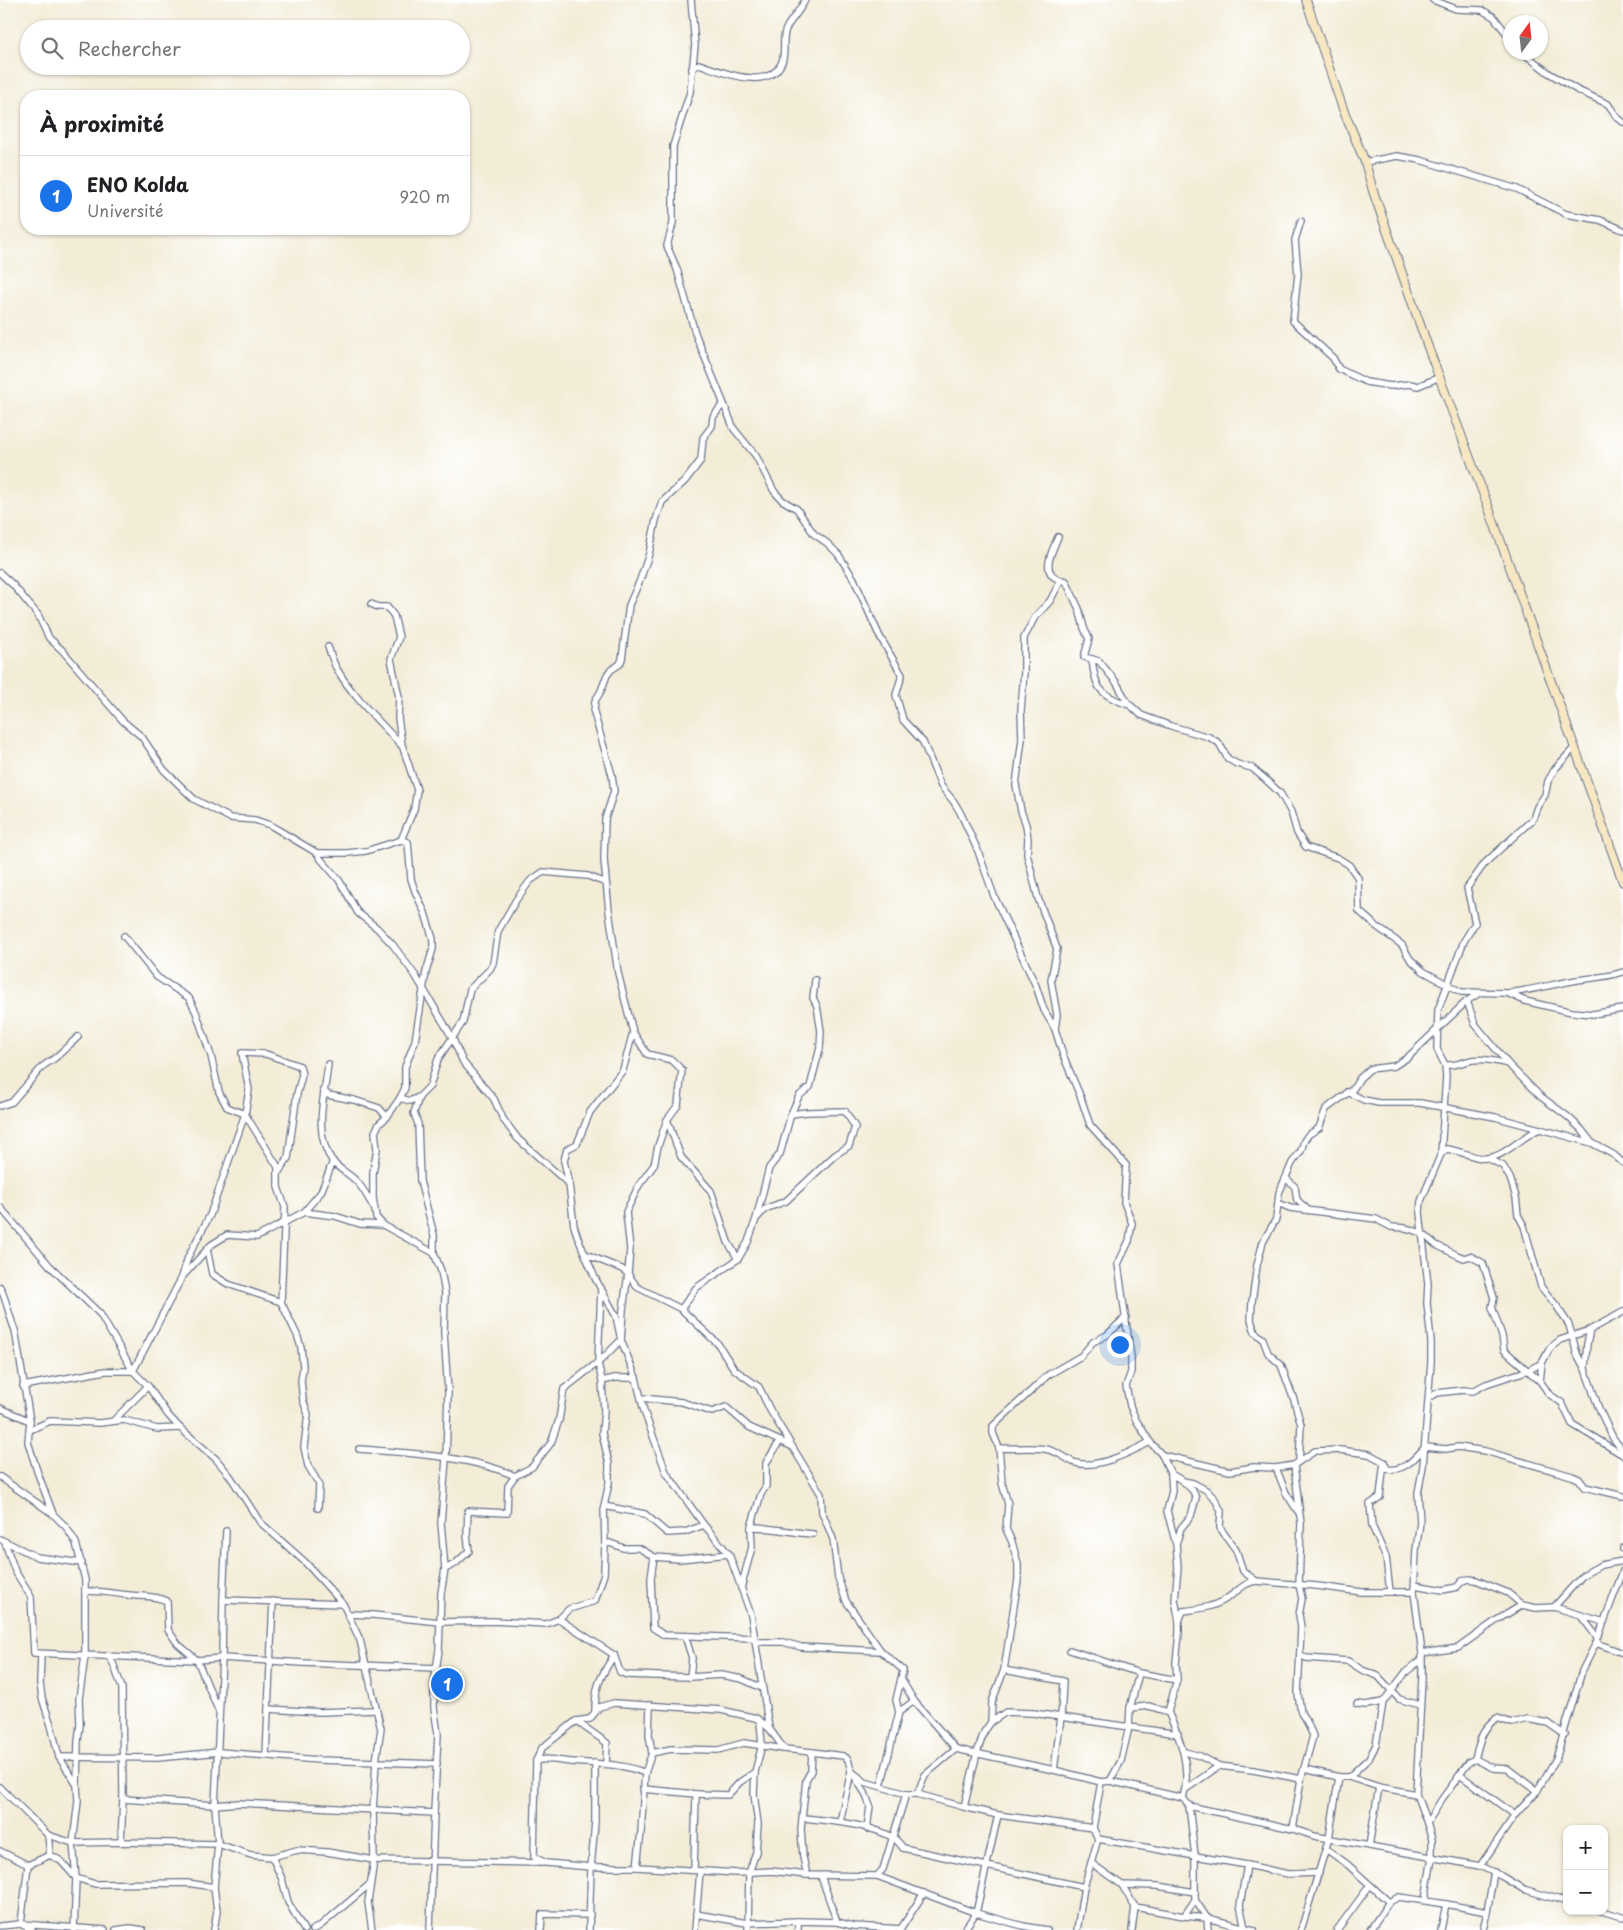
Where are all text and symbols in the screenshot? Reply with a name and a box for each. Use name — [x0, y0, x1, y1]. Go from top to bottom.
north arrow — [1503, 15, 1548, 60]
search box — [20, 20, 470, 75]
icon: search — [38, 34, 66, 62]
text: Rechercher — [78, 34, 181, 62]
text: À proximité — [40, 107, 164, 139]
text: ENO Kolda — [87, 170, 189, 198]
text: 1 — [52, 184, 60, 208]
text: 920 m — [399, 184, 450, 208]
text: Université — [87, 198, 163, 222]
your location — [1107, 1332, 1133, 1358]
pin: 1 — [431, 1665, 463, 1703]
map controls — [1563, 1825, 1608, 1915]
button: + — [1563, 1825, 1608, 1870]
button: − — [1563, 1870, 1608, 1915]

